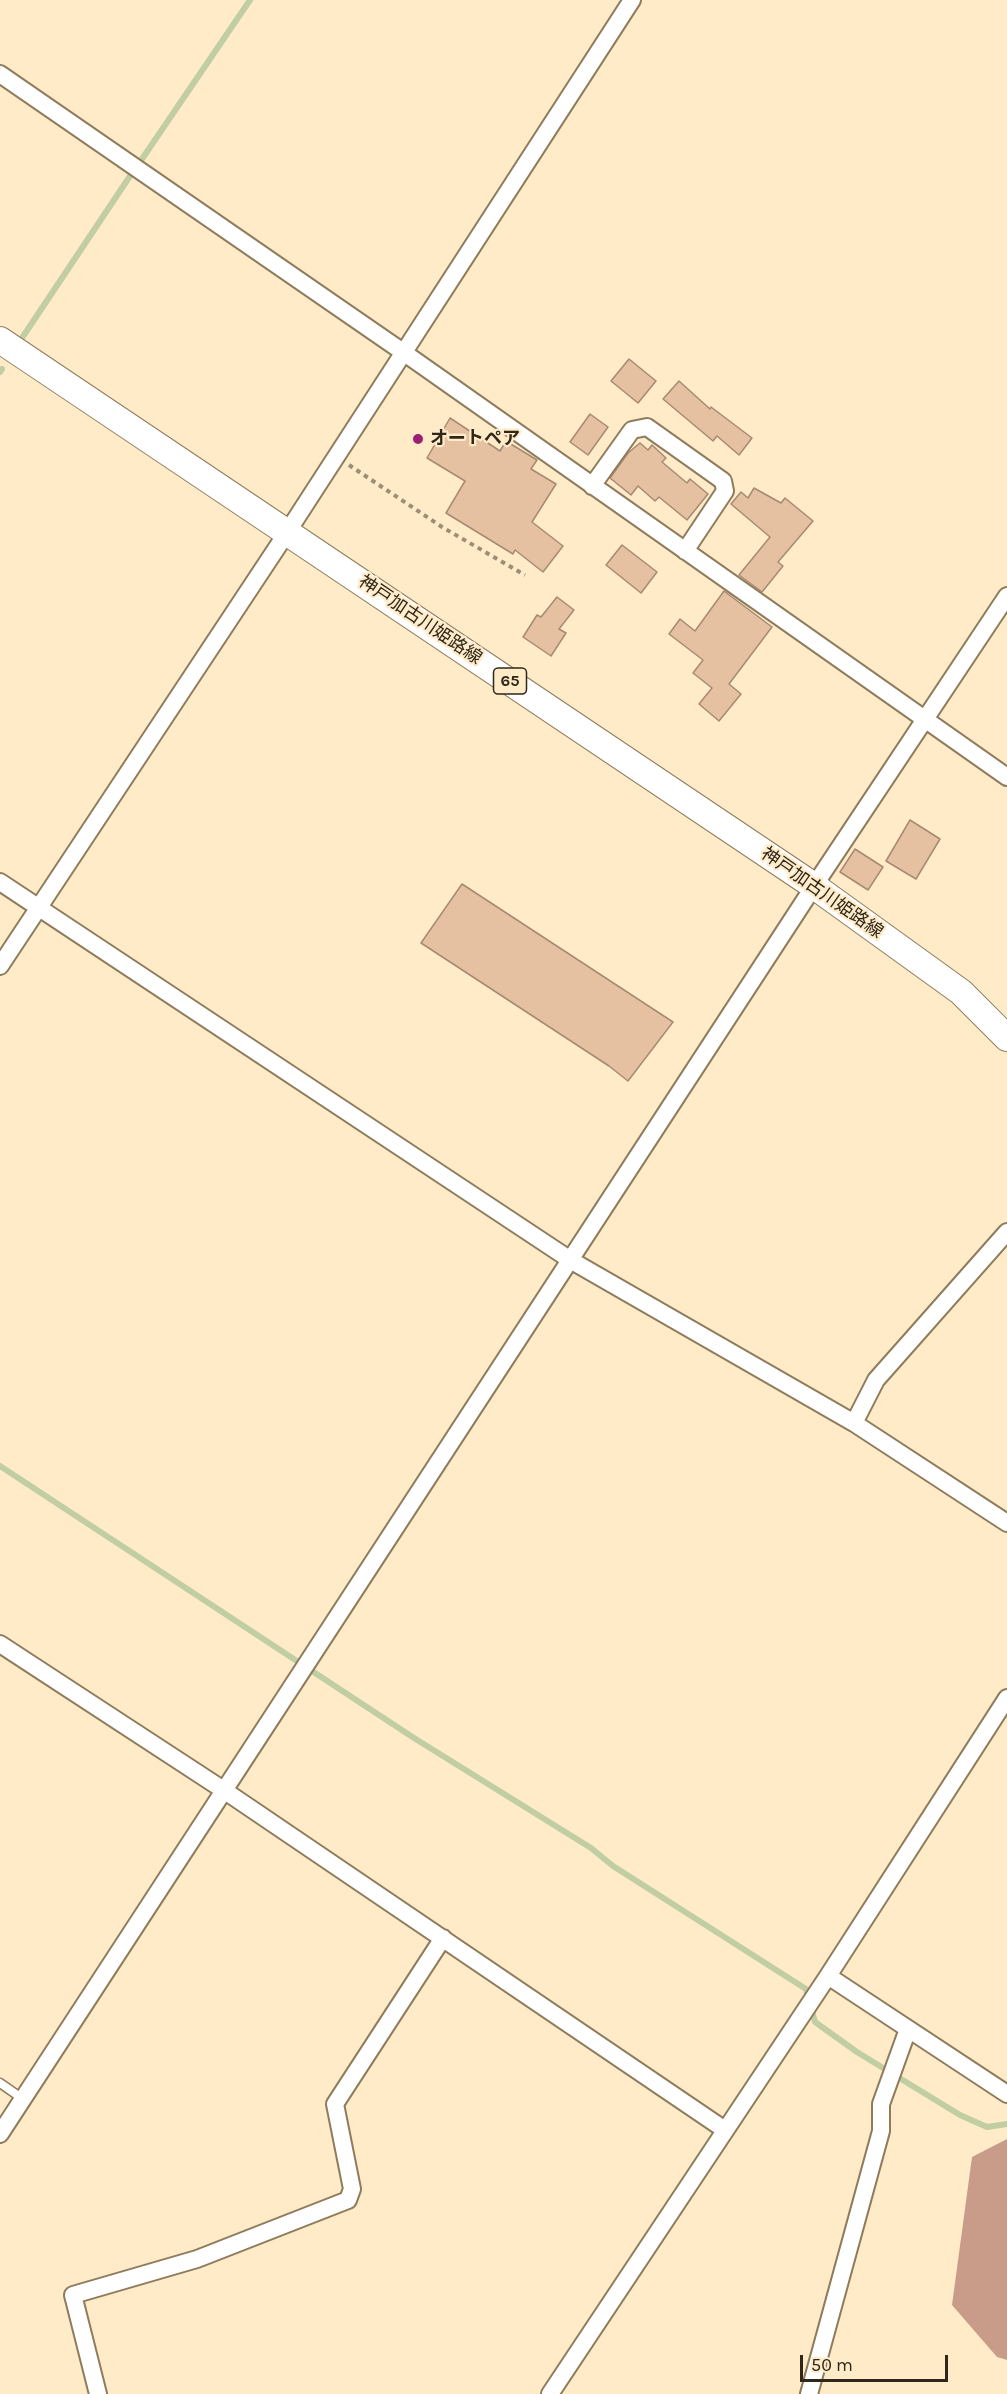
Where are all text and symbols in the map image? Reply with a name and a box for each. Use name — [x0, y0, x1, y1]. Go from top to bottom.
place label: オートペア — [430, 428, 520, 450]
marker: オートペア — [411, 432, 425, 446]
street label: 神戸加古川姫路線 — [354, 571, 486, 669]
road number: 65 — [494, 668, 526, 694]
street label: 神戸加古川姫路線 — [757, 843, 887, 943]
scale bar — [803, 2343, 952, 2381]
text: 50 m — [811, 2354, 853, 2376]

